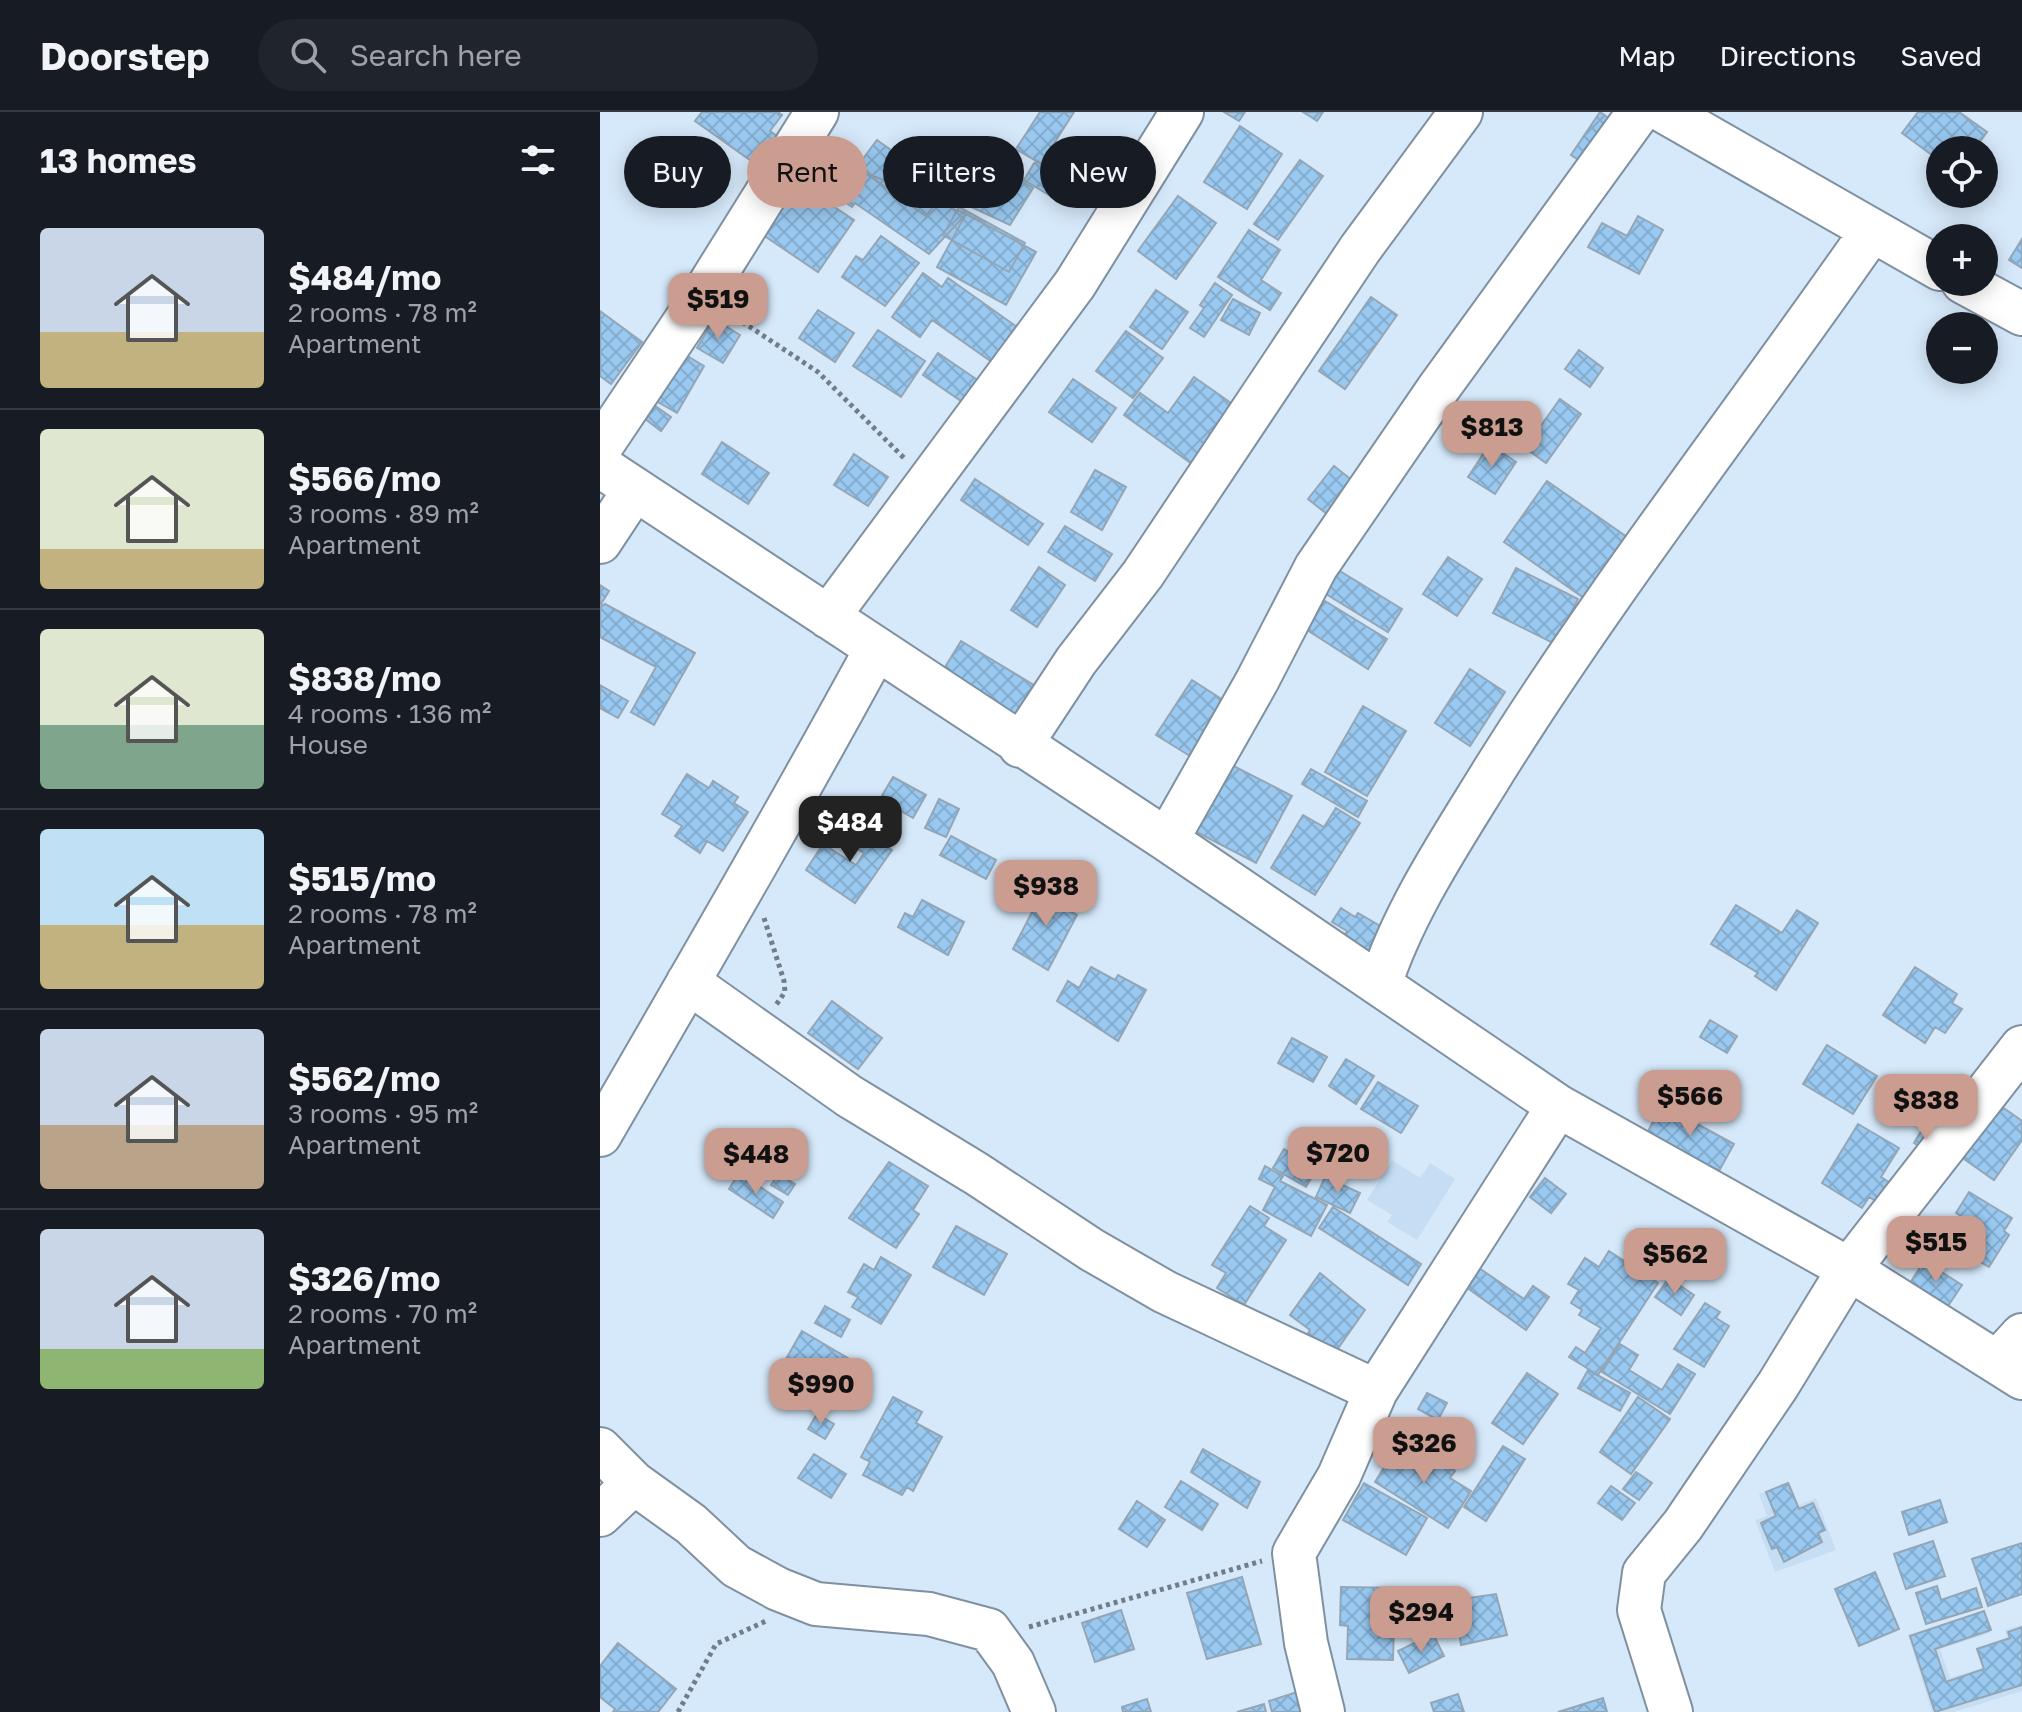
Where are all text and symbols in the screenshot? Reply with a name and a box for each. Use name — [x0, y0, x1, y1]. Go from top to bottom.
search box — [258, 19, 818, 91]
text: Doorstep — [40, 33, 210, 78]
icon: search — [286, 33, 330, 77]
text: Search here — [350, 37, 522, 73]
text: Map — [1618, 39, 1675, 72]
text: Directions — [1719, 39, 1856, 72]
text: Saved — [1900, 39, 1982, 72]
chip: Buy — [624, 136, 731, 208]
chip: Rent — [747, 136, 867, 208]
chip: Filters — [883, 136, 1024, 208]
chip: New — [1040, 136, 1156, 208]
map controls — [1926, 136, 1998, 384]
button: locate — [1926, 136, 1998, 208]
icon: filters — [516, 138, 560, 182]
text: 13 homes — [40, 140, 197, 180]
button: + — [1926, 224, 1998, 296]
text: $484/mo — [288, 257, 442, 297]
icon: home — [104, 260, 200, 356]
pin: $519 — [671, 273, 765, 341]
text: $519 — [686, 283, 750, 314]
text: 2 rooms · 78 m² — [288, 297, 477, 328]
button: − — [1926, 312, 1998, 384]
text: Apartment — [288, 328, 421, 359]
pin: $813 — [1445, 401, 1539, 469]
text: $813 — [1460, 411, 1524, 442]
text: $566/mo — [288, 458, 441, 498]
icon: home — [104, 461, 200, 557]
text: 3 rooms · 89 m² — [288, 498, 479, 529]
text: Apartment — [288, 529, 421, 560]
text: $838/mo — [288, 658, 442, 698]
icon: home — [104, 661, 200, 757]
text: 4 rooms · 136 m² — [288, 698, 491, 729]
text: House — [288, 729, 368, 760]
pin: $484 — [803, 796, 897, 864]
text: $484 — [817, 806, 883, 837]
text: $515/mo — [288, 858, 436, 898]
pin: $938 — [999, 860, 1093, 928]
icon: home — [104, 861, 200, 957]
text: $938 — [1013, 870, 1079, 901]
text: 2 rooms · 78 m² — [288, 898, 477, 929]
text: Apartment — [288, 929, 421, 960]
text: $562/mo — [288, 1058, 440, 1098]
icon: home — [104, 1061, 200, 1157]
pin: $566 — [1643, 1070, 1737, 1138]
pin: $838 — [1879, 1074, 1973, 1142]
text: $566 — [1657, 1080, 1723, 1111]
text: $838 — [1893, 1084, 1959, 1115]
text: 3 rooms · 95 m² — [288, 1098, 478, 1129]
pin: $720 — [1291, 1127, 1385, 1195]
pin: $448 — [709, 1128, 803, 1196]
text: Apartment — [288, 1129, 421, 1160]
text: $720 — [1306, 1137, 1370, 1168]
text: $448 — [723, 1138, 789, 1169]
pin: $515 — [1889, 1216, 1983, 1284]
text: $515 — [1905, 1226, 1967, 1257]
pin: $562 — [1628, 1228, 1722, 1296]
text: $562 — [1642, 1238, 1708, 1269]
text: $326/mo — [288, 1258, 440, 1298]
icon: home — [104, 1261, 200, 1357]
text: 2 rooms · 70 m² — [288, 1298, 477, 1329]
text: Apartment — [288, 1329, 421, 1360]
pin: $990 — [774, 1358, 868, 1426]
text: $990 — [787, 1368, 855, 1399]
pin: $326 — [1377, 1417, 1471, 1485]
text: $326 — [1391, 1427, 1457, 1458]
pin: $294 — [1374, 1586, 1468, 1654]
text: $294 — [1388, 1596, 1454, 1627]

